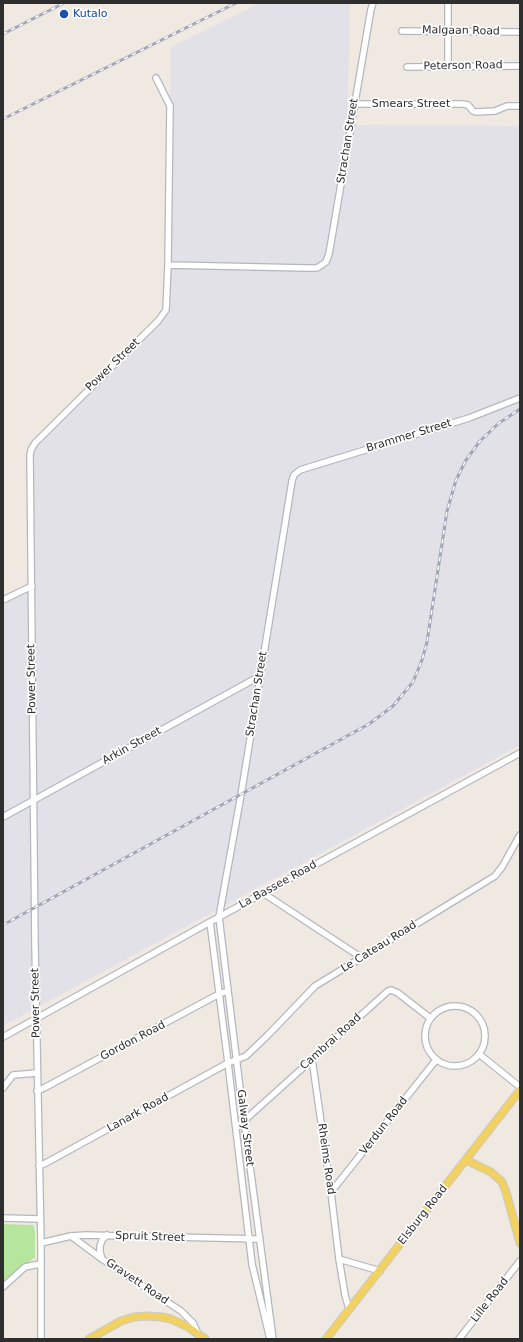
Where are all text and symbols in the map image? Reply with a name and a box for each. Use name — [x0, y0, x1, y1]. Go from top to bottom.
place label: Kutalo — [73, 7, 107, 21]
marker: Kutalo — [58, 8, 70, 20]
street label: Malgaan Road — [422, 24, 500, 38]
street label: Peterson Road — [423, 59, 503, 73]
street label: Strachan Street — [335, 97, 361, 185]
street label: Smears Street — [372, 97, 450, 111]
street label: Power Street — [83, 336, 143, 394]
street label: Brammer Street — [365, 417, 453, 455]
street label: Power Street — [25, 644, 39, 714]
street label: Strachan Street — [244, 650, 270, 738]
street label: Arkin Street — [100, 724, 164, 768]
street label: La Bassee Road — [237, 858, 319, 912]
street label: Le Cateau Road — [339, 918, 419, 976]
street label: Power Street — [29, 968, 43, 1038]
street label: Cambrai Road — [298, 1011, 364, 1073]
street label: Gordon Road — [98, 1018, 168, 1064]
street label: Galway Street — [234, 1089, 256, 1167]
street label: Lanark Road — [105, 1091, 171, 1135]
street label: Verdun Road — [357, 1094, 411, 1158]
street label: Rheims Road — [314, 1122, 338, 1196]
street label: Elsburg Road — [396, 1183, 450, 1247]
street label: Spruit Street — [115, 1229, 185, 1245]
street label: Gravett Road — [103, 1256, 171, 1308]
street label: Lille Road — [468, 1275, 512, 1325]

